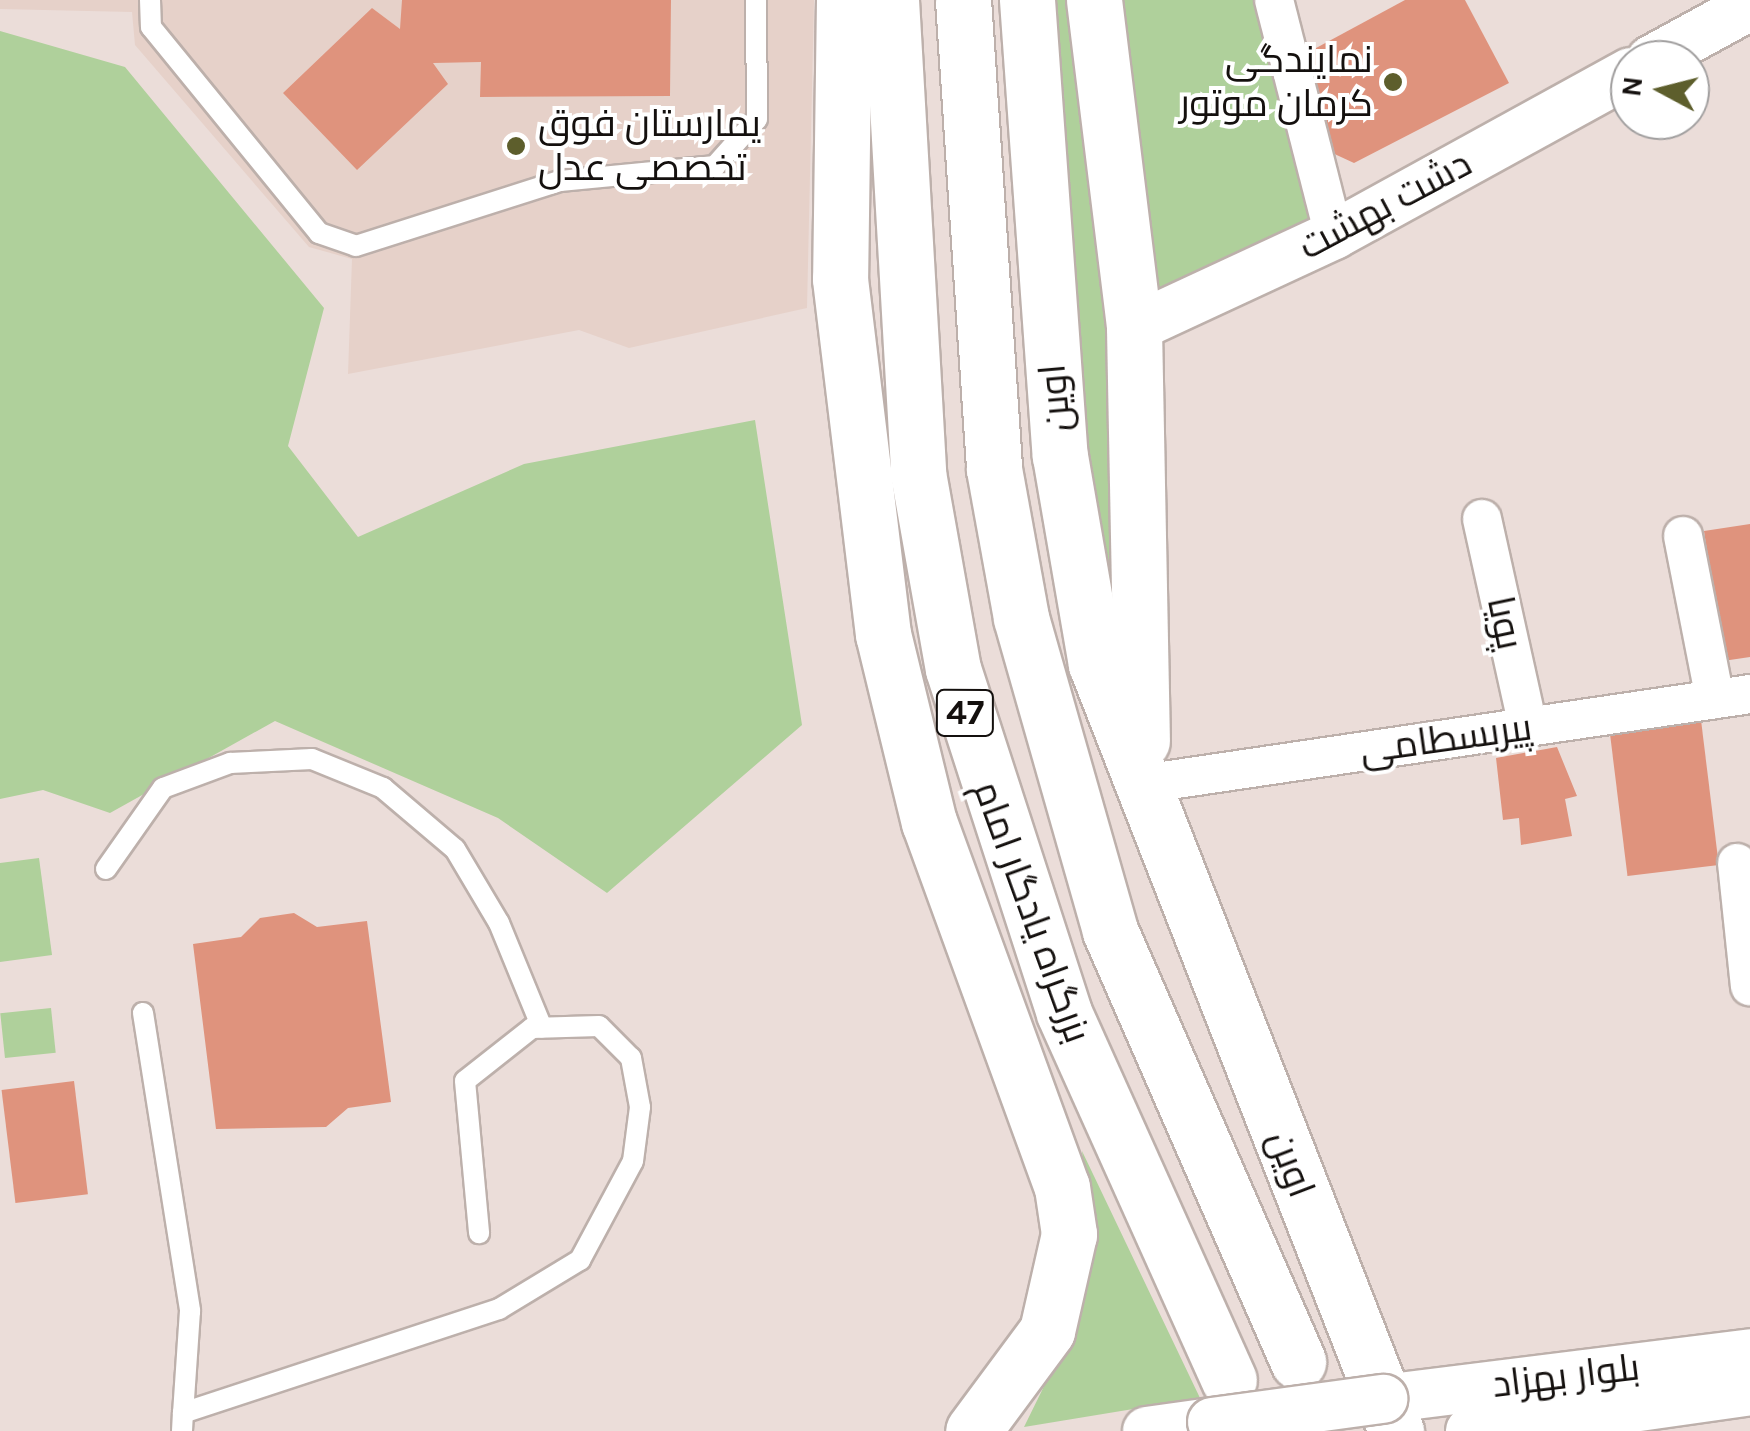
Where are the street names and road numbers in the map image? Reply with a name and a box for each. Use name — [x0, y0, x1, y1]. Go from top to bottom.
street label: دشت بهشت — [1291, 141, 1479, 269]
street label: اوین — [1029, 362, 1081, 434]
street label: پویا — [1477, 592, 1533, 654]
road number: 47 — [935, 683, 995, 743]
street label: پیربسطامی — [1357, 704, 1535, 774]
street label: بزرگراه یادگار امام — [964, 775, 1100, 1049]
street label: اوین — [1258, 1124, 1324, 1204]
street label: بلوار بهزاد — [1490, 1344, 1642, 1408]

